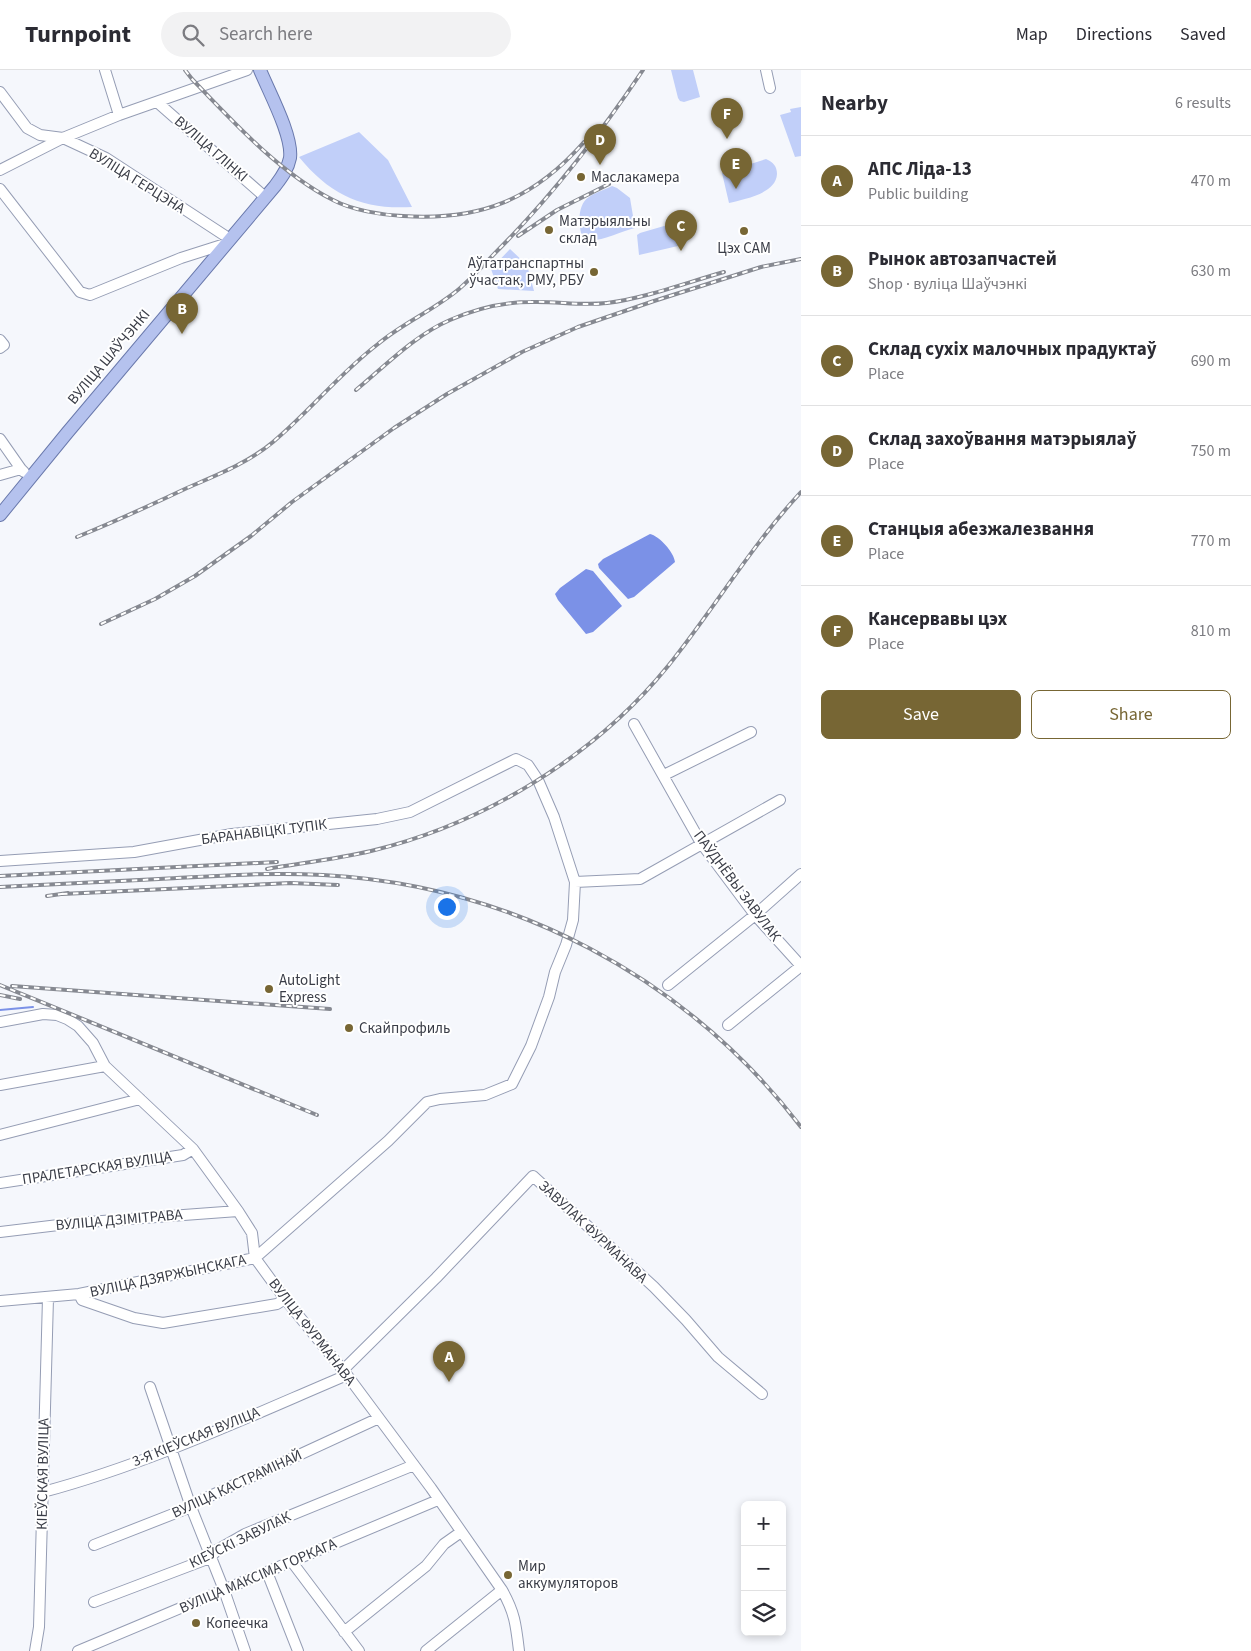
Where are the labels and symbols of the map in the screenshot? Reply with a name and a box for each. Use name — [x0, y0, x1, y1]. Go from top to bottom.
pin: F — [711, 98, 743, 139]
street label: ВУЛІЦА ГЛІНКІ — [170, 111, 252, 187]
pin: D — [584, 124, 616, 165]
street label: ВУЛІЦА ГЕРЦЭНА — [85, 143, 190, 219]
pin: E — [720, 148, 752, 189]
place label: Маслакамера — [591, 167, 679, 188]
marker: Маслакамера — [575, 171, 587, 183]
pin: C — [665, 210, 697, 251]
place label: Матэрыяльны склад — [559, 211, 651, 249]
marker: Матэрыяльны склад — [543, 224, 555, 236]
marker: Цэх САМ — [738, 225, 750, 237]
place label: Цэх САМ — [717, 238, 771, 259]
place label: Аўтатранспартны ўчастак, РМУ, РБУ — [468, 253, 584, 291]
marker: Аўтатранспартны ўчастак, РМУ, РБУ — [588, 266, 600, 278]
pin: B — [166, 293, 198, 334]
street label: ВУЛІЦА ШАЎЧЭНКІ — [63, 305, 155, 409]
street label: БАРАНАВІЦКІ ТУПІК — [200, 814, 328, 850]
street label: ПАЎДНЁВЫ ЗАВУЛАК — [688, 826, 786, 946]
your location — [434, 894, 460, 920]
place label: AutoLight Express — [279, 970, 340, 1008]
marker: AutoLight Express — [263, 983, 275, 995]
place label: Скайпрофиль — [359, 1018, 450, 1039]
marker: Скайпрофиль — [343, 1022, 355, 1034]
street label: ПРАЛЕТАРСКАЯ ВУЛІЦА — [21, 1146, 174, 1190]
street label: ЗАВУЛАК ФУРМАНАВА — [534, 1176, 653, 1289]
street label: ВУЛІЦА ДЗІМІТРАВА — [55, 1204, 184, 1236]
street label: ВУЛІЦА ДЗЯРЖЫНСКАГА — [88, 1249, 249, 1303]
street label: ВУЛІЦА ФУРМАНАВА — [263, 1274, 361, 1391]
pin: A — [433, 1341, 465, 1382]
street label: 3-Я КІЕЎСКАЯ ВУЛІЦА — [129, 1402, 264, 1472]
street label: КІЕЎСКАЯ ВУЛІЦА — [32, 1417, 54, 1530]
street label: ВУЛІЦА КАСТРАМІНАЙ — [169, 1445, 305, 1523]
street label: КІЕЎСКІ ЗАВУЛАК — [186, 1506, 295, 1574]
street label: ВУЛІЦА МАКСІМА ГОРКАГА — [176, 1533, 341, 1619]
place label: Мир аккумуляторов — [518, 1556, 619, 1594]
marker: Мир аккумуляторов — [502, 1569, 514, 1581]
place label: Копеечка — [206, 1613, 268, 1634]
marker: Копеечка — [190, 1617, 202, 1629]

